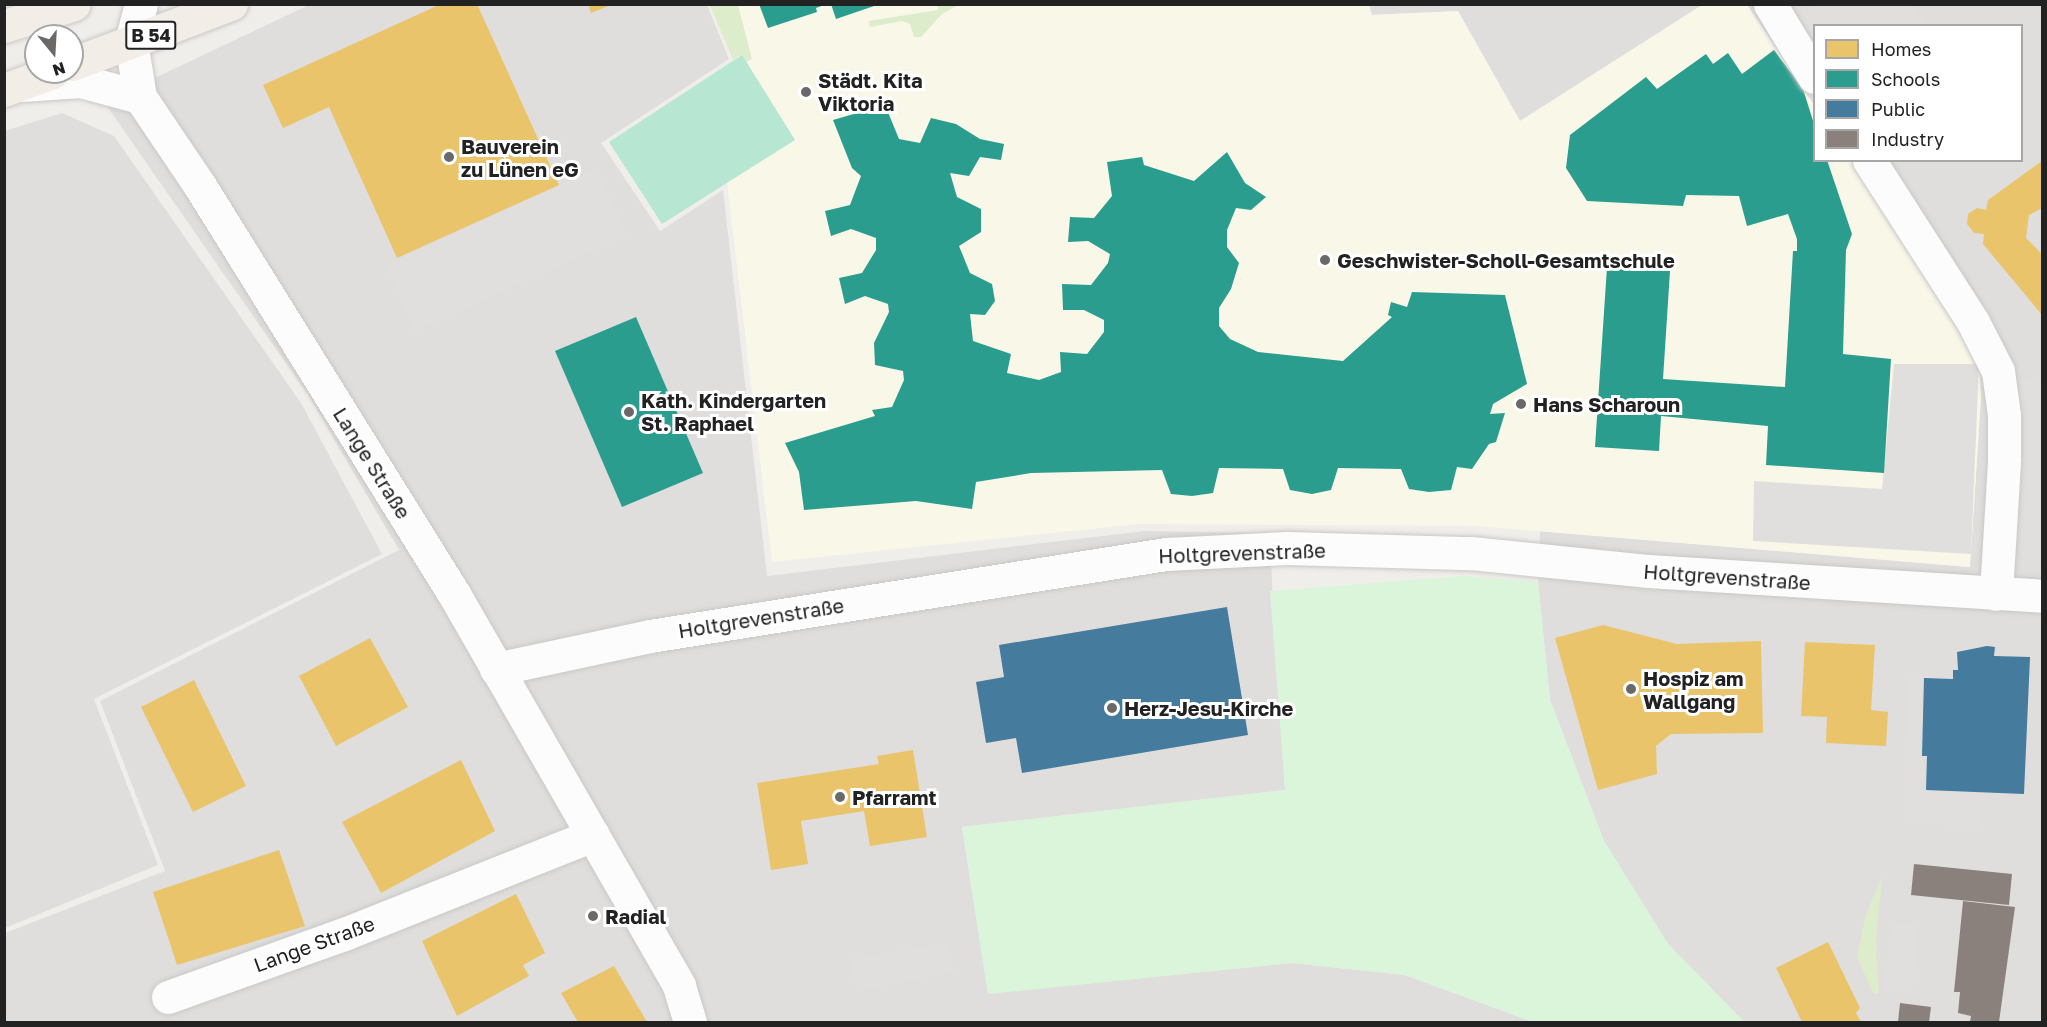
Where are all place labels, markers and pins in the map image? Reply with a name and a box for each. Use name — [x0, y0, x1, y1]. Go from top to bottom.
place label: Städt. Kita Viktoria — [818, 68, 923, 115]
marker: Städt. Kita Viktoria — [799, 85, 813, 99]
place label: Bauverein zu Lünen eG — [461, 134, 579, 181]
marker: Bauverein zu Lünen eG — [442, 150, 456, 164]
place label: Geschwister-Scholl-Gesamtschule — [1337, 248, 1675, 272]
marker: Geschwister-Scholl-Gesamtschule — [1318, 253, 1332, 267]
place label: Kath. Kindergarten St. Raphael — [641, 388, 826, 435]
place label: Hans Scharoun — [1533, 392, 1680, 416]
marker: Hans Scharoun — [1514, 397, 1528, 411]
marker: Kath. Kindergarten St. Raphael — [622, 405, 636, 419]
place label: Hospiz am Wallgang — [1643, 666, 1743, 713]
marker: Hospiz am Wallgang — [1624, 682, 1638, 696]
place label: Herz-Jesu-Kirche — [1124, 696, 1293, 720]
marker: Herz-Jesu-Kirche — [1105, 701, 1119, 715]
place label: Pfarramt — [852, 785, 937, 809]
marker: Pfarramt — [833, 790, 847, 804]
place label: Radial — [605, 904, 666, 928]
marker: Radial — [586, 909, 600, 923]

